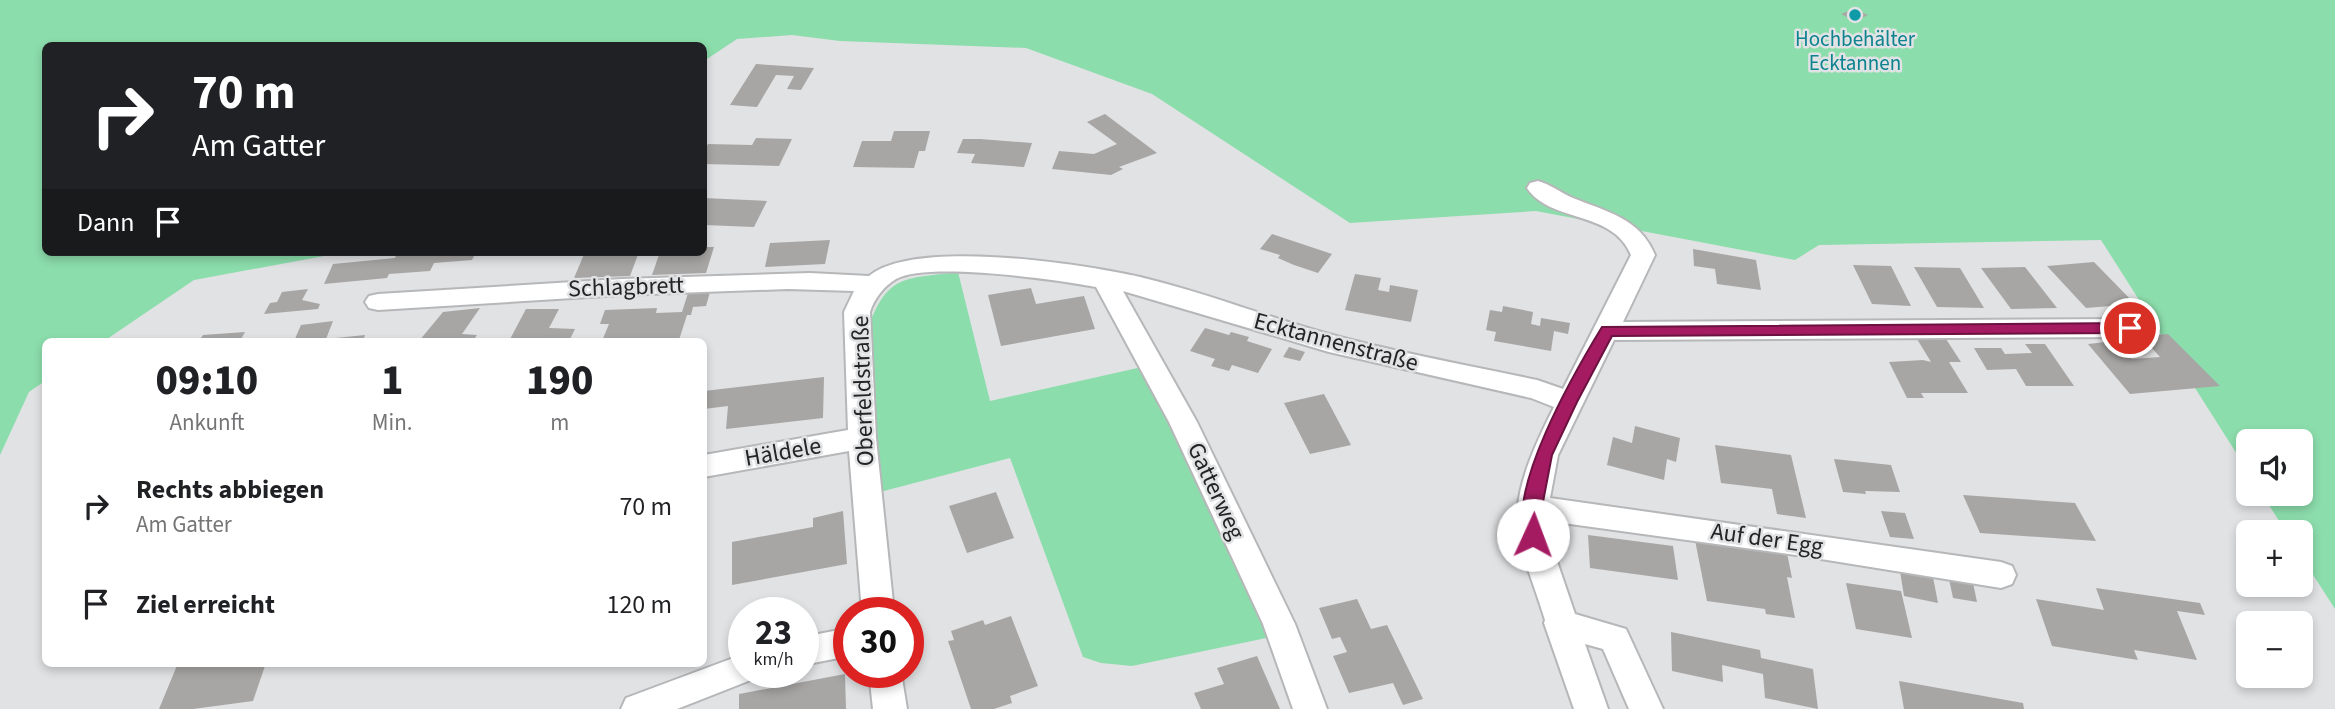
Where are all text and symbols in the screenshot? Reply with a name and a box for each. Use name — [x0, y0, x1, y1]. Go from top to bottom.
marker: Hochbehälter Ecktannen — [1847, 7, 1863, 23]
place label: Hochbehälter Ecktannen — [1795, 24, 1916, 78]
text: 70 m — [192, 58, 296, 128]
icon: right — [77, 70, 168, 161]
text: Am Gatter — [192, 123, 325, 169]
icon: arrive — [149, 203, 187, 241]
text: Dann — [77, 204, 135, 241]
street label: Schlagbrett — [567, 267, 685, 307]
pin — [2100, 298, 2160, 358]
street label: Ecktannenstraße — [1250, 303, 1422, 381]
icon: arrive — [2111, 309, 2149, 347]
street label: Oberfeldstraße — [843, 315, 883, 467]
text: 09:10 — [156, 351, 258, 411]
text: 1 — [381, 351, 403, 411]
text: 190 — [526, 351, 593, 411]
text: Ankunft — [169, 406, 244, 439]
text: Min. — [372, 406, 413, 439]
text: m — [550, 406, 569, 439]
street label: Häldele — [742, 428, 824, 476]
map controls — [2236, 429, 2313, 688]
button: sound — [2236, 429, 2313, 506]
street label: Gatterweg — [1178, 437, 1254, 545]
text: Rechts abbiegen — [136, 471, 324, 508]
icon: right — [77, 487, 115, 525]
text: 70 m — [619, 488, 672, 525]
position arrow — [1496, 498, 1570, 572]
text: Am Gatter — [136, 508, 232, 541]
street label: Auf der Egg — [1709, 514, 1825, 564]
button: + — [2236, 520, 2313, 597]
icon: arrive — [77, 585, 115, 623]
text: Ziel erreicht — [136, 586, 275, 623]
text: 120 m — [606, 586, 672, 623]
speed limit sign: 30 — [833, 597, 924, 688]
text: 23 — [755, 608, 792, 658]
button: − — [2236, 611, 2313, 688]
text: km/h — [754, 647, 793, 672]

